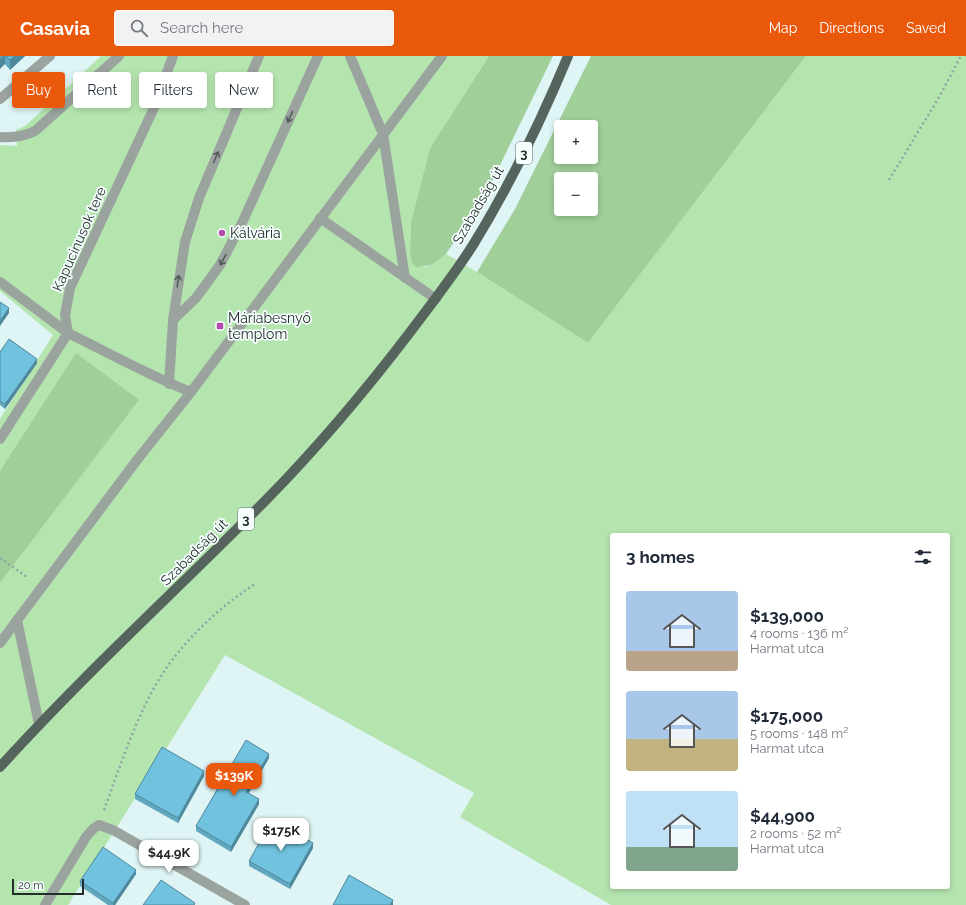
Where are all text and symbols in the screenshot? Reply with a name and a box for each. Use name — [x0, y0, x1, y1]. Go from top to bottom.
search box — [114, 10, 394, 46]
text: Casavia — [20, 17, 90, 39]
icon: search — [128, 17, 150, 39]
text: Search here — [160, 19, 243, 37]
text: Map — [769, 20, 797, 36]
text: Directions — [819, 20, 884, 36]
text: Saved — [906, 20, 946, 36]
chip: Buy — [12, 72, 65, 108]
chip: Rent — [73, 72, 131, 108]
chip: Filters — [139, 72, 207, 108]
chip: New — [215, 72, 273, 108]
one-way arrow — [286, 110, 293, 122]
map controls — [554, 120, 598, 216]
button: + — [554, 120, 598, 164]
road number: 3 — [516, 142, 532, 164]
one-way arrow — [213, 152, 220, 164]
street label: Szabadság út — [449, 163, 507, 247]
button: − — [554, 172, 598, 216]
street label: Kapucinusok tere — [49, 184, 109, 294]
place label: Kálvária — [230, 225, 281, 241]
marker: Kálvária — [217, 228, 227, 238]
one-way arrow — [219, 253, 226, 265]
one-way arrow — [174, 275, 182, 288]
place label: Máriabesnyő templom — [228, 310, 311, 342]
marker: Máriabesnyő templom — [215, 321, 225, 331]
road number: 3 — [238, 508, 254, 530]
street label: Szabadság út — [157, 515, 231, 589]
icon: filters — [912, 546, 934, 568]
text: 3 homes — [626, 547, 695, 567]
text: $139,000 — [750, 606, 824, 626]
icon: home — [658, 607, 706, 655]
text: 4 rooms · 136 m² — [750, 626, 848, 641]
text: Harmat utca — [750, 641, 824, 656]
text: $175,000 — [750, 706, 823, 726]
icon: home — [658, 707, 706, 755]
text: 5 rooms · 148 m² — [750, 726, 848, 741]
text: Harmat utca — [750, 741, 824, 756]
pin: $139K — [206, 763, 262, 797]
text: $139K — [215, 768, 253, 783]
text: $44,900 — [750, 806, 815, 826]
icon: home — [658, 807, 706, 855]
pin: $175K — [253, 818, 309, 852]
text: $175K — [262, 823, 300, 838]
text: 2 rooms · 52 m² — [750, 826, 841, 841]
pin: $44.9K — [136, 840, 202, 874]
text: Harmat utca — [750, 841, 824, 856]
text: $44.9K — [148, 845, 190, 860]
scale bar — [12, 877, 84, 896]
text: 20 m — [18, 879, 43, 892]

